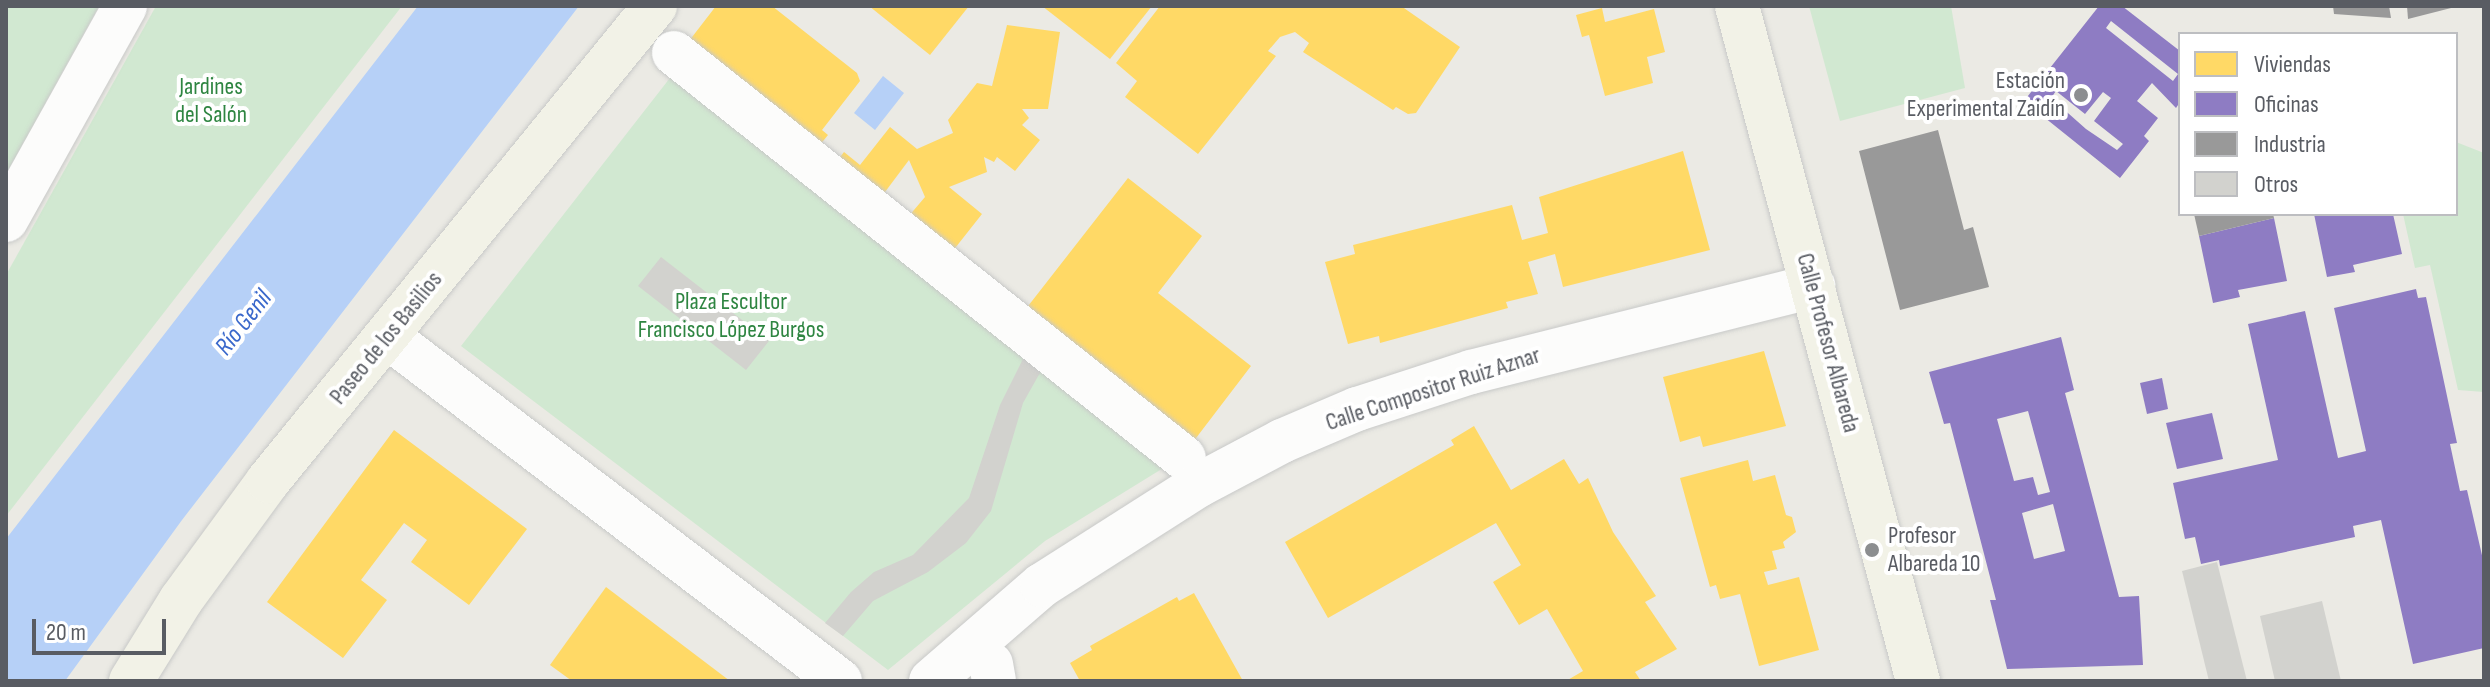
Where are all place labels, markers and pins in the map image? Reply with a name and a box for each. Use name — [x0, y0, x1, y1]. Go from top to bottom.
place label: Estación Experimental Zaidín — [1907, 67, 2065, 123]
marker: Estación Experimental Zaidín — [2072, 86, 2090, 104]
place label: Profesor Albareda 10 — [1888, 522, 1981, 578]
marker: Profesor Albareda 10 — [1863, 541, 1881, 559]

